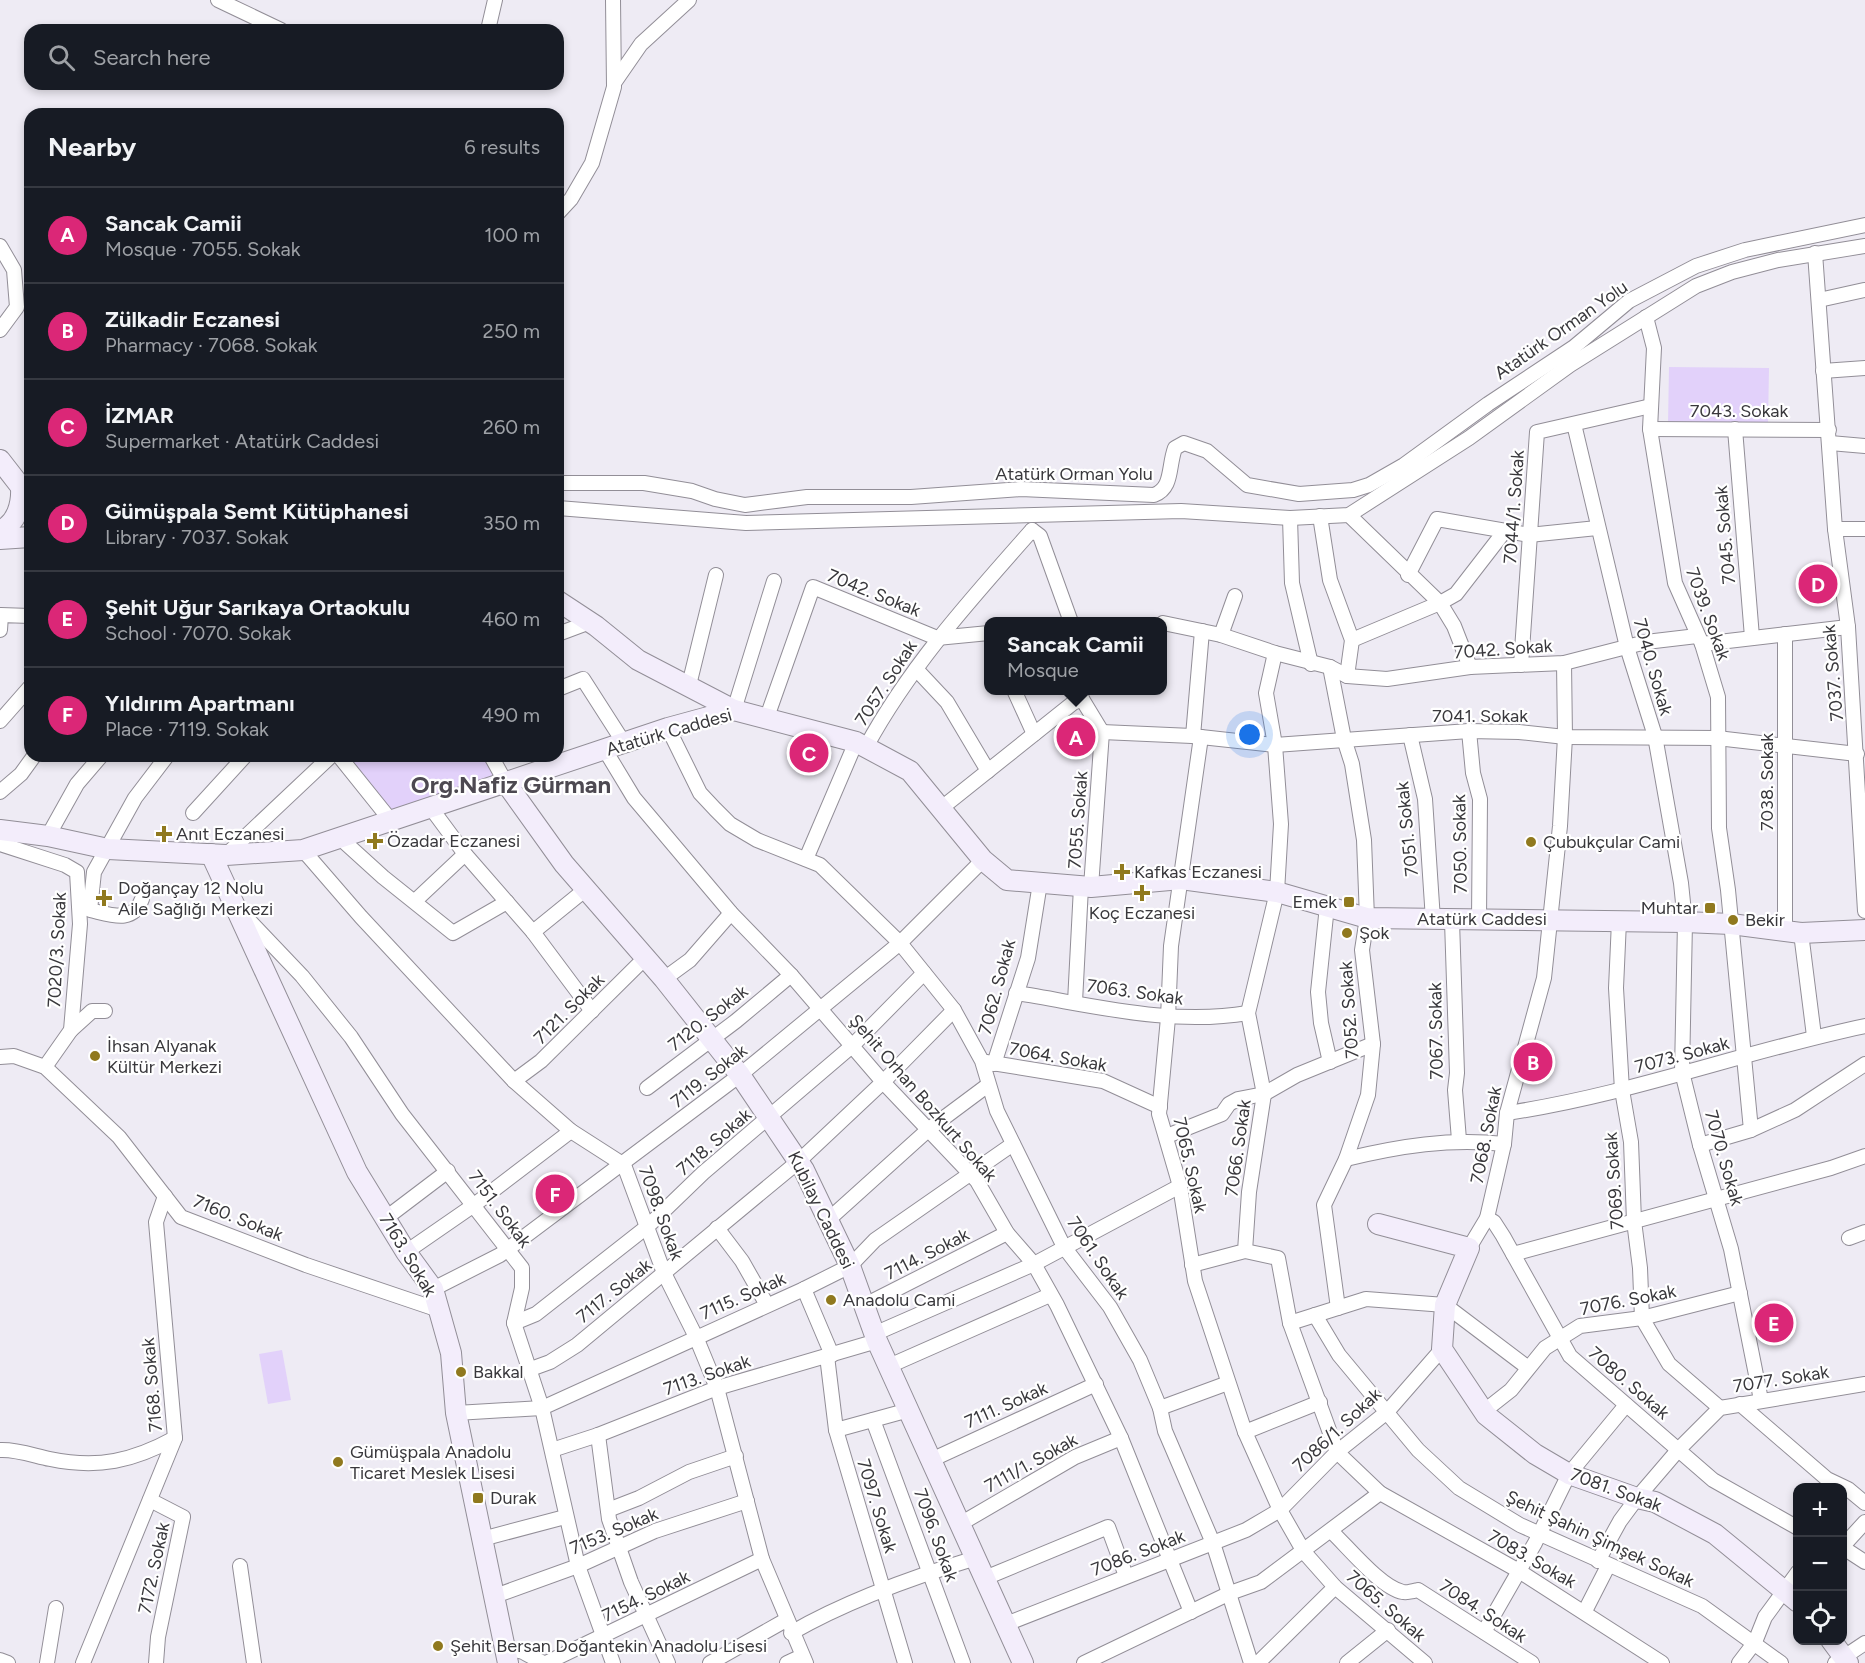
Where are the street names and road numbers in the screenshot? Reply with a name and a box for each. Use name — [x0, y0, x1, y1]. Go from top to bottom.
street label: Atatürk Orman Yolu — [1490, 276, 1632, 384]
street label: 7043. Sokak — [1690, 400, 1788, 422]
street label: 7044/1. Sokak — [1499, 449, 1529, 565]
street label: Atatürk Orman Yolu — [995, 463, 1153, 485]
street label: 7045. Sokak — [1710, 485, 1740, 585]
street label: 7042. Sokak — [824, 564, 924, 622]
street label: 7039. Sokak — [1681, 565, 1735, 664]
street label: 7040. Sokak — [1629, 616, 1677, 718]
street label: 7037. Sokak — [1818, 624, 1848, 722]
street label: 7042. Sokak — [1453, 635, 1553, 663]
street label: 7057. Sokak — [850, 636, 922, 730]
street label: Atatürk Caddesi — [604, 704, 734, 760]
street label: 7041. Sokak — [1432, 705, 1528, 727]
street label: 7038. Sokak — [1756, 733, 1778, 831]
street label: 7055. Sokak — [1064, 770, 1092, 870]
street label: 7051. Sokak — [1391, 780, 1423, 877]
street label: 7050. Sokak — [1448, 794, 1472, 894]
street label: 7020/3. Sokak — [43, 891, 71, 1008]
street label: Atatürk Caddesi — [1417, 908, 1547, 930]
street label: 7062. Sokak — [974, 937, 1020, 1037]
street label: 7052. Sokak — [1335, 960, 1363, 1060]
street label: 7121. Sokak — [529, 969, 609, 1049]
street label: 7063. Sokak — [1085, 974, 1185, 1010]
street label: 7120. Sokak — [664, 980, 752, 1056]
street label: 7067. Sokak — [1424, 982, 1448, 1080]
street label: Şehit Orhan Bozkurt Sokak — [844, 1010, 1002, 1186]
street label: 7073. Sokak — [1632, 1032, 1732, 1078]
street label: 7064. Sokak — [1007, 1038, 1109, 1076]
street label: 7119. Sokak — [666, 1039, 752, 1113]
street label: 7068. Sokak — [1466, 1084, 1506, 1185]
street label: 7066. Sokak — [1220, 1098, 1256, 1198]
street label: 7118. Sokak — [672, 1103, 756, 1180]
street label: 7070. Sokak — [1700, 1108, 1748, 1209]
street label: 7065. Sokak — [1168, 1115, 1212, 1215]
street label: 7069. Sokak — [1600, 1131, 1628, 1231]
street label: Kubilay Caddesi — [783, 1148, 859, 1272]
street label: 7098. Sokak — [634, 1163, 688, 1263]
street label: 7151. Sokak — [464, 1166, 536, 1252]
street label: 7160. Sokak — [190, 1190, 286, 1246]
street label: 7163. Sokak — [375, 1209, 442, 1301]
street label: 7061. Sokak — [1062, 1212, 1134, 1304]
street label: 7114. Sokak — [881, 1223, 973, 1285]
street label: 7117. Sokak — [572, 1254, 656, 1328]
street label: 7115. Sokak — [697, 1267, 789, 1325]
street label: 7076. Sokak — [1578, 1280, 1678, 1320]
street label: 7168. Sokak — [137, 1337, 167, 1433]
street label: 7080. Sokak — [1584, 1342, 1674, 1424]
street label: 7113. Sokak — [661, 1350, 754, 1400]
street label: 7077. Sokak — [1732, 1361, 1831, 1397]
street label: 7111. Sokak — [961, 1377, 1051, 1433]
street label: 7086/1. Sokak — [1288, 1383, 1386, 1477]
street label: 7111/1. Sokak — [981, 1428, 1081, 1497]
street label: 7097. Sokak — [852, 1456, 902, 1556]
street label: 7081. Sokak — [1567, 1463, 1665, 1517]
street label: 7096. Sokak — [909, 1485, 963, 1585]
street label: Şehit Şahin Şimşek Sokak — [1502, 1486, 1698, 1592]
street label: 7153. Sokak — [567, 1503, 662, 1559]
street label: 7172. Sokak — [134, 1520, 174, 1616]
street label: 7086. Sokak — [1088, 1525, 1188, 1581]
street label: 7083. Sokak — [1484, 1525, 1580, 1593]
street label: 7154. Sokak — [599, 1565, 694, 1627]
street label: 7065. Sokak — [1342, 1566, 1430, 1647]
street label: 7084. Sokak — [1435, 1575, 1531, 1647]

